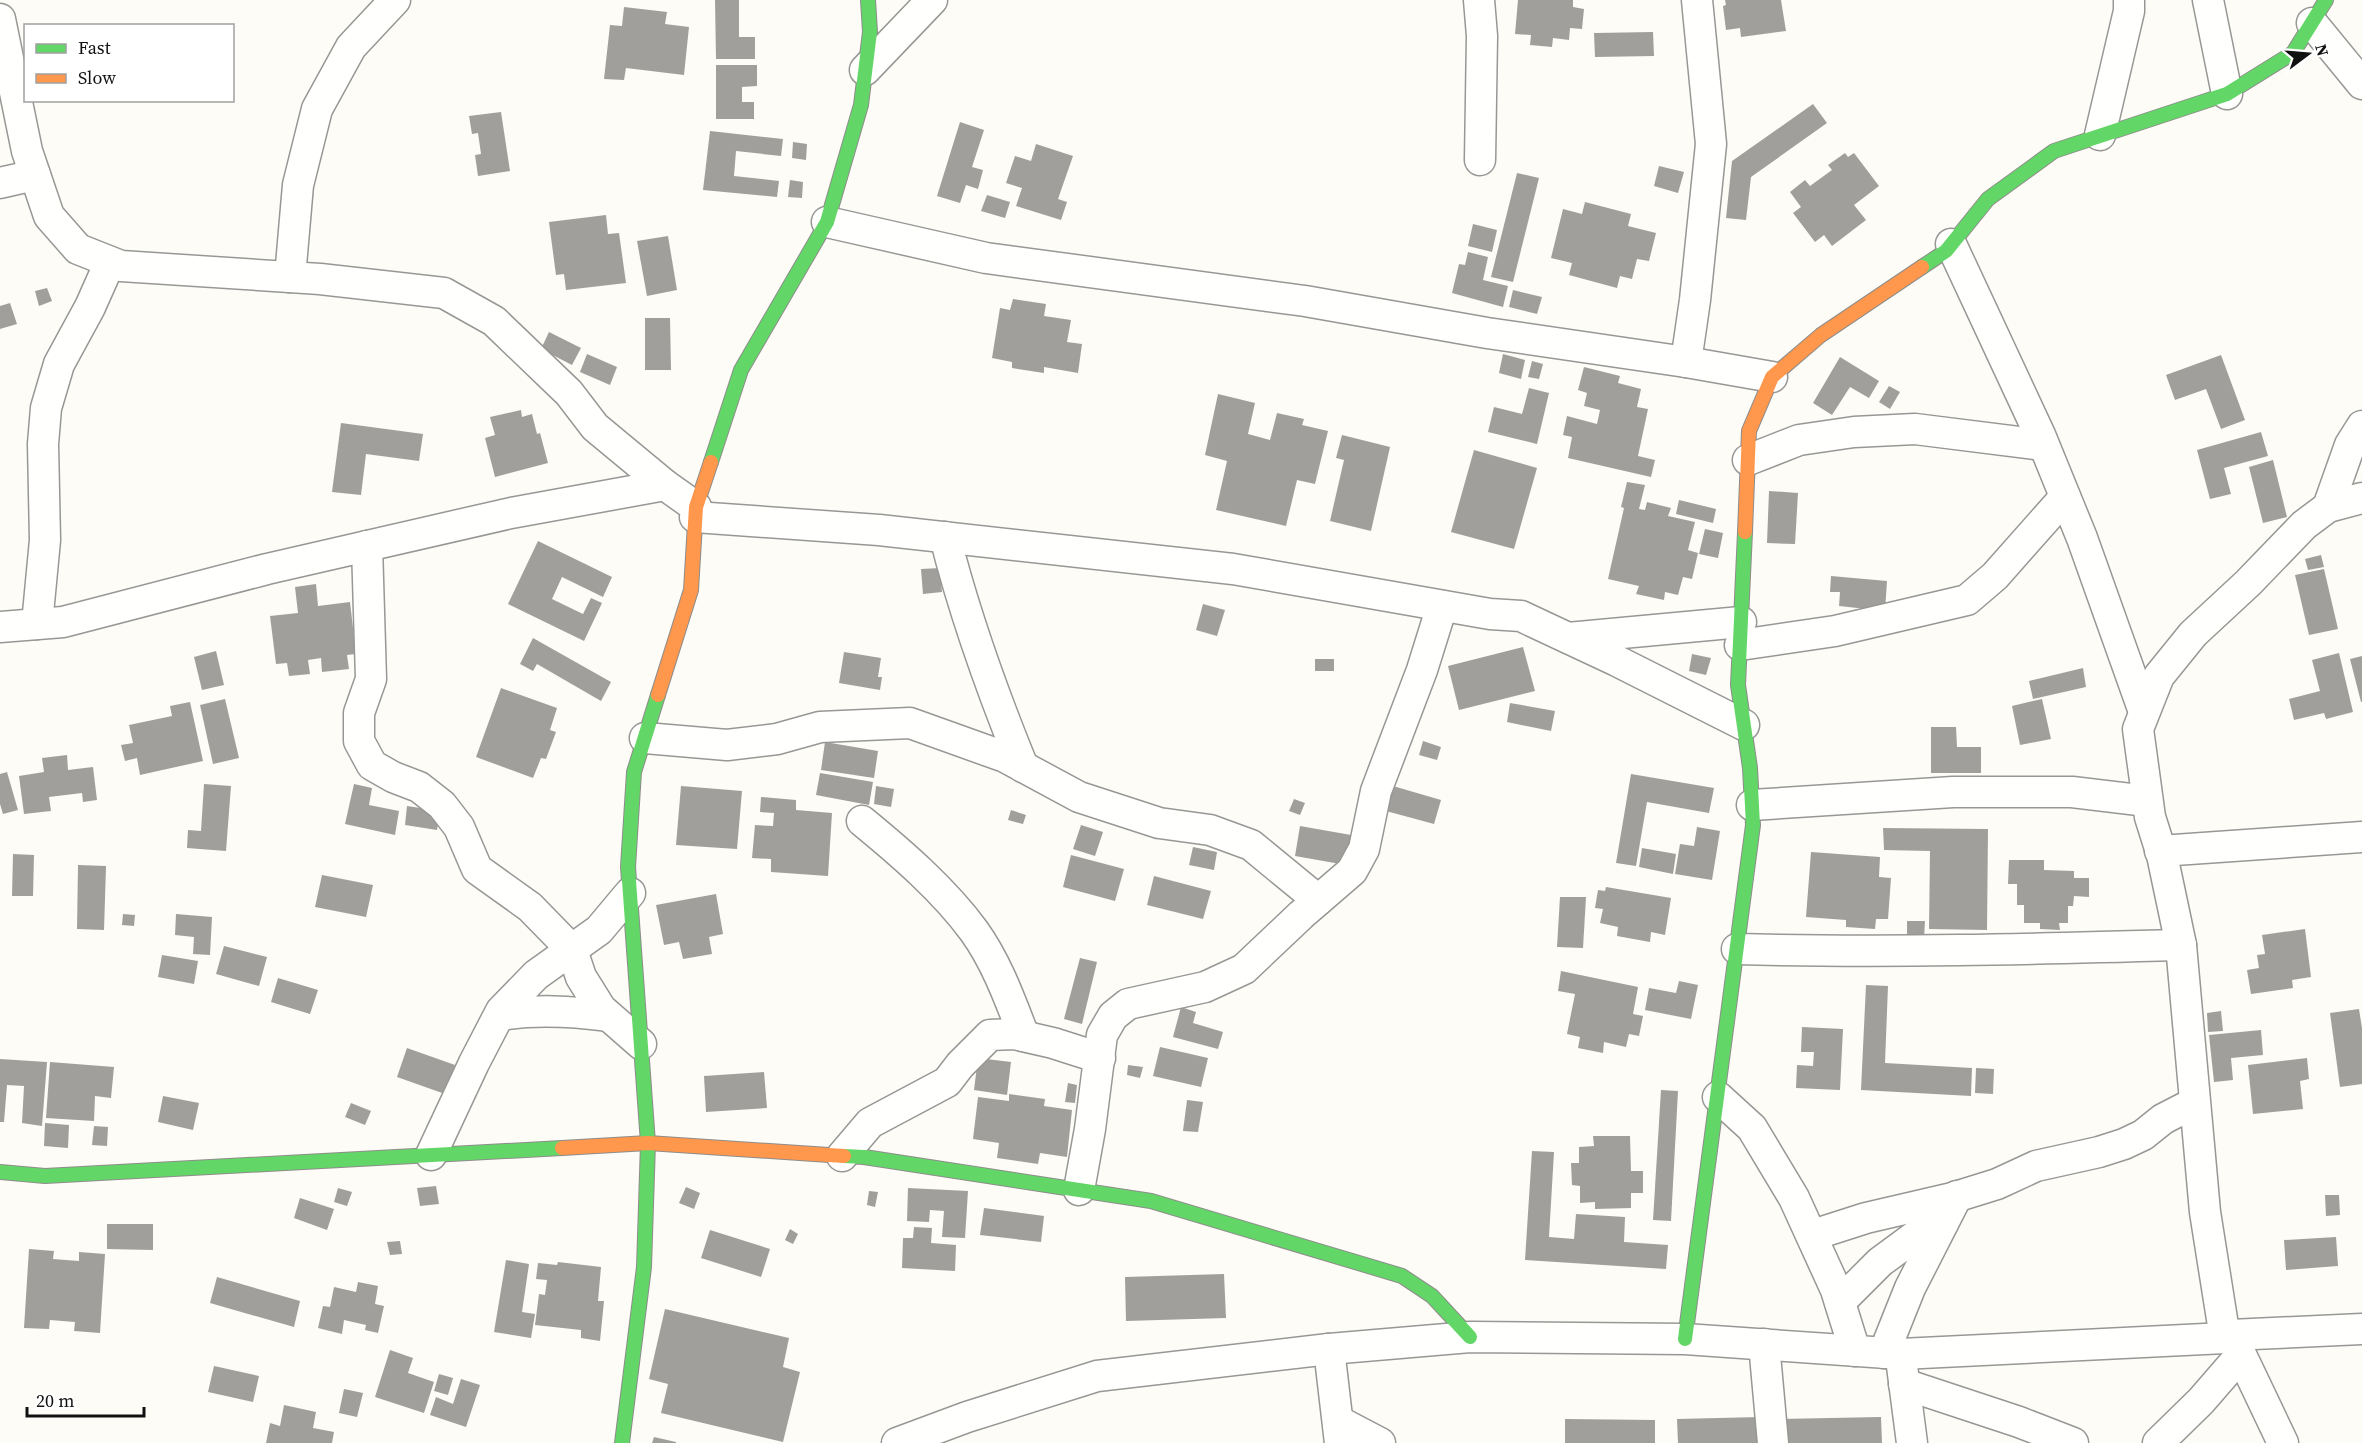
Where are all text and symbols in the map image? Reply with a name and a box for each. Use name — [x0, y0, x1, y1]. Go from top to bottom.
legend — [24, 24, 234, 102]
north arrow — [2278, 24, 2338, 84]
text: Fast — [78, 35, 111, 60]
text: N — [2310, 41, 2335, 59]
text: Slow — [78, 65, 116, 90]
scale bar — [27, 1380, 144, 1418]
text: 20 m — [36, 1388, 74, 1413]

